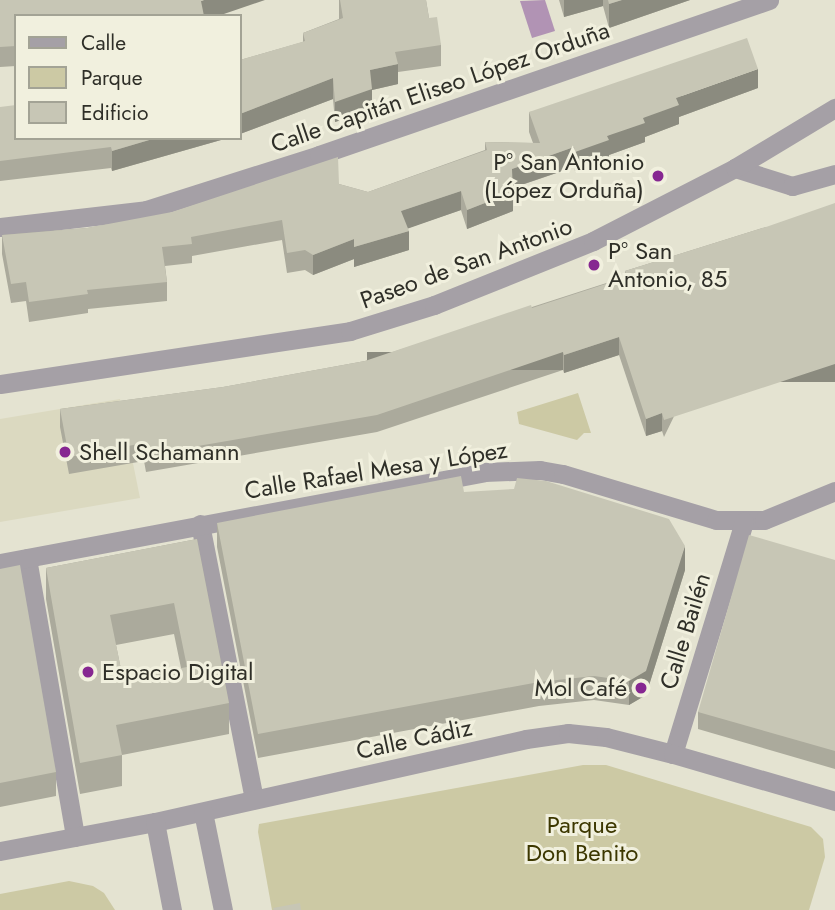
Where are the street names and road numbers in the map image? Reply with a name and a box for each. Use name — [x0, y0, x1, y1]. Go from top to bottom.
street label: Calle Capitán Eliseo López Orduña — [267, 15, 613, 159]
street label: Paseo de San Antonio — [356, 211, 576, 315]
street label: Calle Rafael Mesa y López — [243, 435, 509, 505]
street label: Calle Bailén — [654, 569, 716, 693]
street label: Calle Cádiz — [353, 713, 475, 765]

